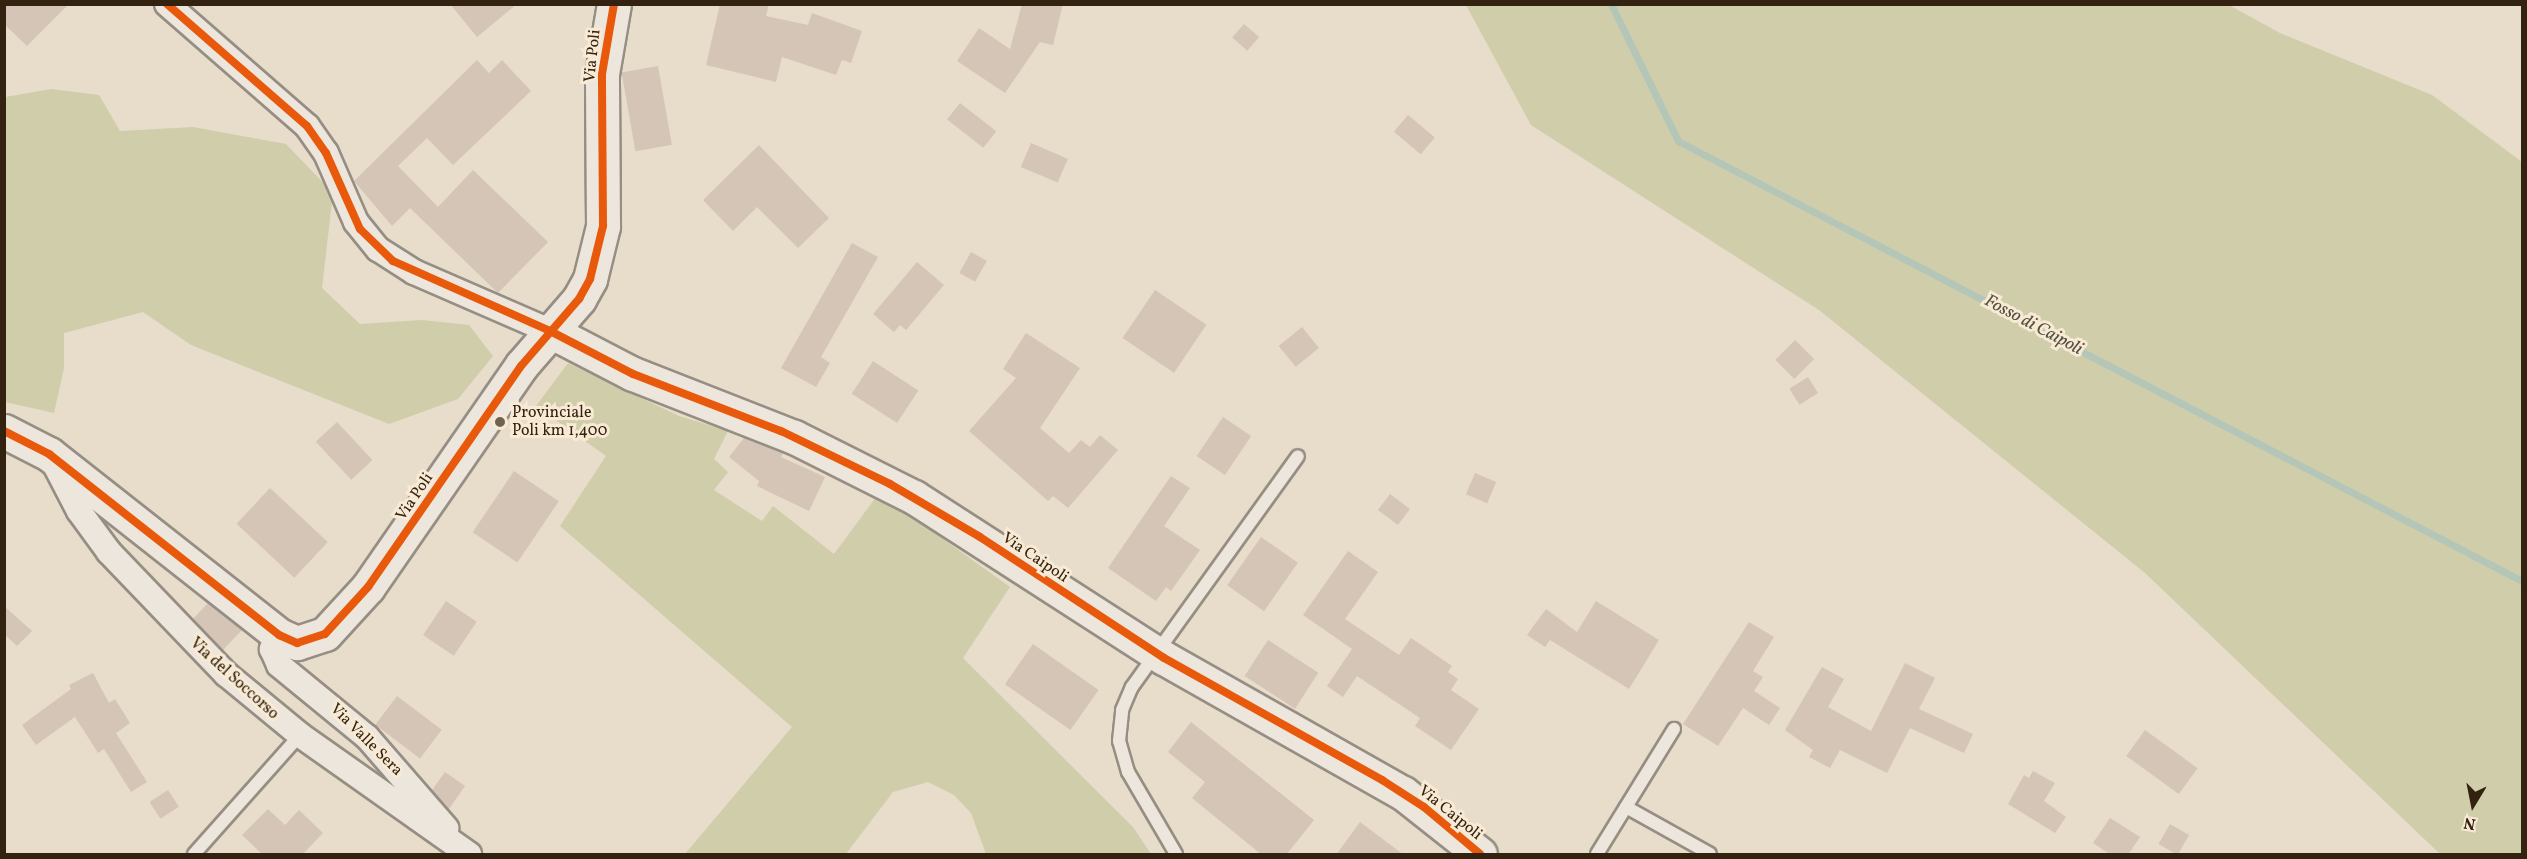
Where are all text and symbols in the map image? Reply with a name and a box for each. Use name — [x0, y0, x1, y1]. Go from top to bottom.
street label: Via Poli — [581, 29, 605, 83]
water label: Fosso di Caipoli — [1980, 291, 2086, 361]
place label: Provinciale Poli km 1,400 — [512, 403, 607, 441]
marker: Provinciale Poli km 1,400 — [493, 415, 507, 429]
street label: Via Poli — [392, 470, 438, 524]
street label: Via Caipoli — [998, 529, 1072, 587]
street label: Via del Soccorso — [186, 634, 282, 724]
street label: Via Valle Sera — [326, 700, 406, 780]
north arrow — [2443, 775, 2503, 835]
street label: Via Caipoli — [1414, 781, 1486, 845]
text: N — [2462, 811, 2478, 835]

